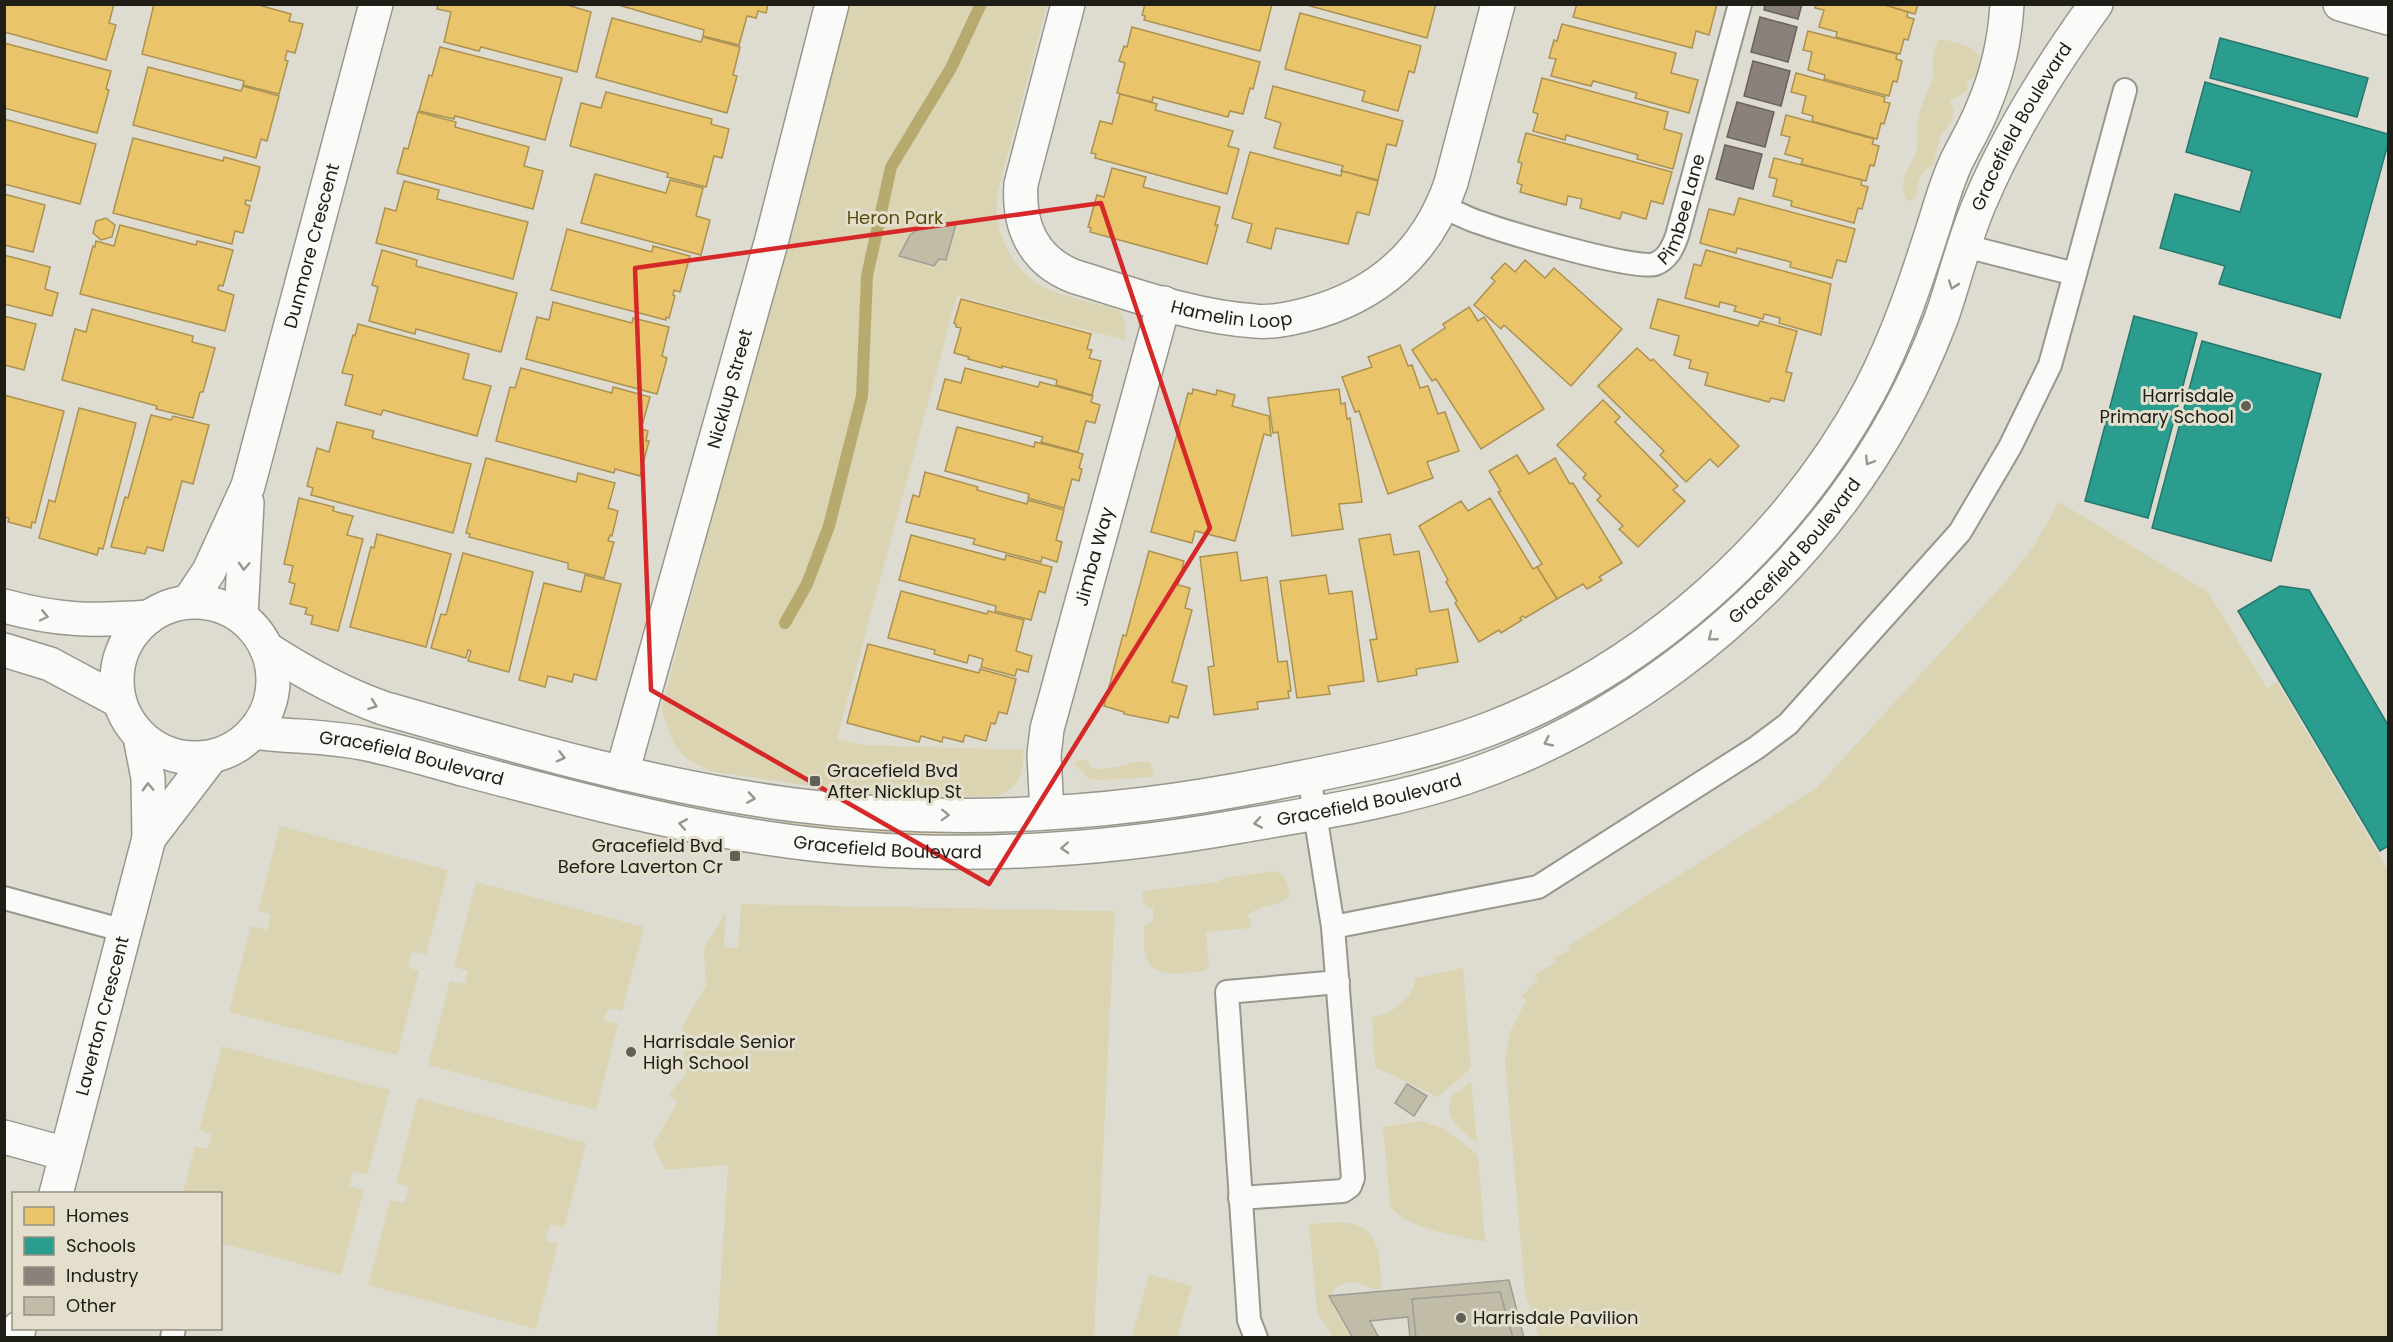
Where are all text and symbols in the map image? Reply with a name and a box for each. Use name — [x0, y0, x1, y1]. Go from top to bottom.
street label: Gracefield Boulevard — [1965, 37, 2078, 215]
street label: Pimbee Lane — [1652, 151, 1711, 270]
street label: Dunmore Crescent — [277, 160, 345, 331]
park label: Heron Park — [847, 205, 944, 230]
one-way arrow — [1947, 279, 1960, 290]
street label: Hamelin Loop — [1168, 294, 1294, 334]
street label: Nicklup Street — [701, 326, 758, 451]
place label: Harrisdale Primary School — [2100, 383, 2234, 429]
marker: Harrisdale Primary School — [2239, 399, 2253, 413]
one-way arrow — [1865, 454, 1876, 465]
street label: Gracefield Boulevard — [1722, 473, 1866, 630]
street label: Jimba Way — [1068, 504, 1119, 609]
one-way arrow — [238, 561, 251, 570]
one-way arrow — [38, 609, 48, 622]
one-way arrow — [1708, 630, 1719, 641]
one-way arrow — [367, 697, 377, 710]
street label: Gracefield Boulevard — [318, 725, 506, 791]
one-way arrow — [1543, 734, 1554, 746]
one-way arrow — [555, 749, 565, 762]
place label: Gracefield Bvd After Nicklup St — [827, 758, 962, 804]
street label: Gracefield Boulevard — [1275, 767, 1465, 832]
marker: Gracefield Bvd After Nicklup St — [808, 774, 822, 788]
one-way arrow — [142, 782, 155, 791]
one-way arrow — [746, 792, 755, 804]
one-way arrow — [940, 809, 949, 822]
one-way arrow — [1253, 816, 1263, 829]
one-way arrow — [678, 818, 688, 831]
street label: Gracefield Boulevard — [792, 829, 982, 864]
place label: Gracefield Bvd Before Laverton Cr — [558, 833, 723, 879]
one-way arrow — [1060, 841, 1069, 854]
marker: Gracefield Bvd Before Laverton Cr — [728, 849, 742, 863]
street label: Laverton Crescent — [69, 933, 135, 1098]
place label: Harrisdale Senior High School — [643, 1029, 796, 1075]
marker: Harrisdale Senior High School — [624, 1045, 638, 1059]
legend — [12, 1192, 222, 1330]
text: Homes — [66, 1203, 129, 1228]
text: Schools — [66, 1233, 136, 1258]
text: Industry — [66, 1263, 138, 1288]
text: Other — [66, 1293, 116, 1318]
place label: Harrisdale Pavilion — [1473, 1305, 1639, 1330]
marker: Harrisdale Pavilion — [1454, 1311, 1468, 1325]

